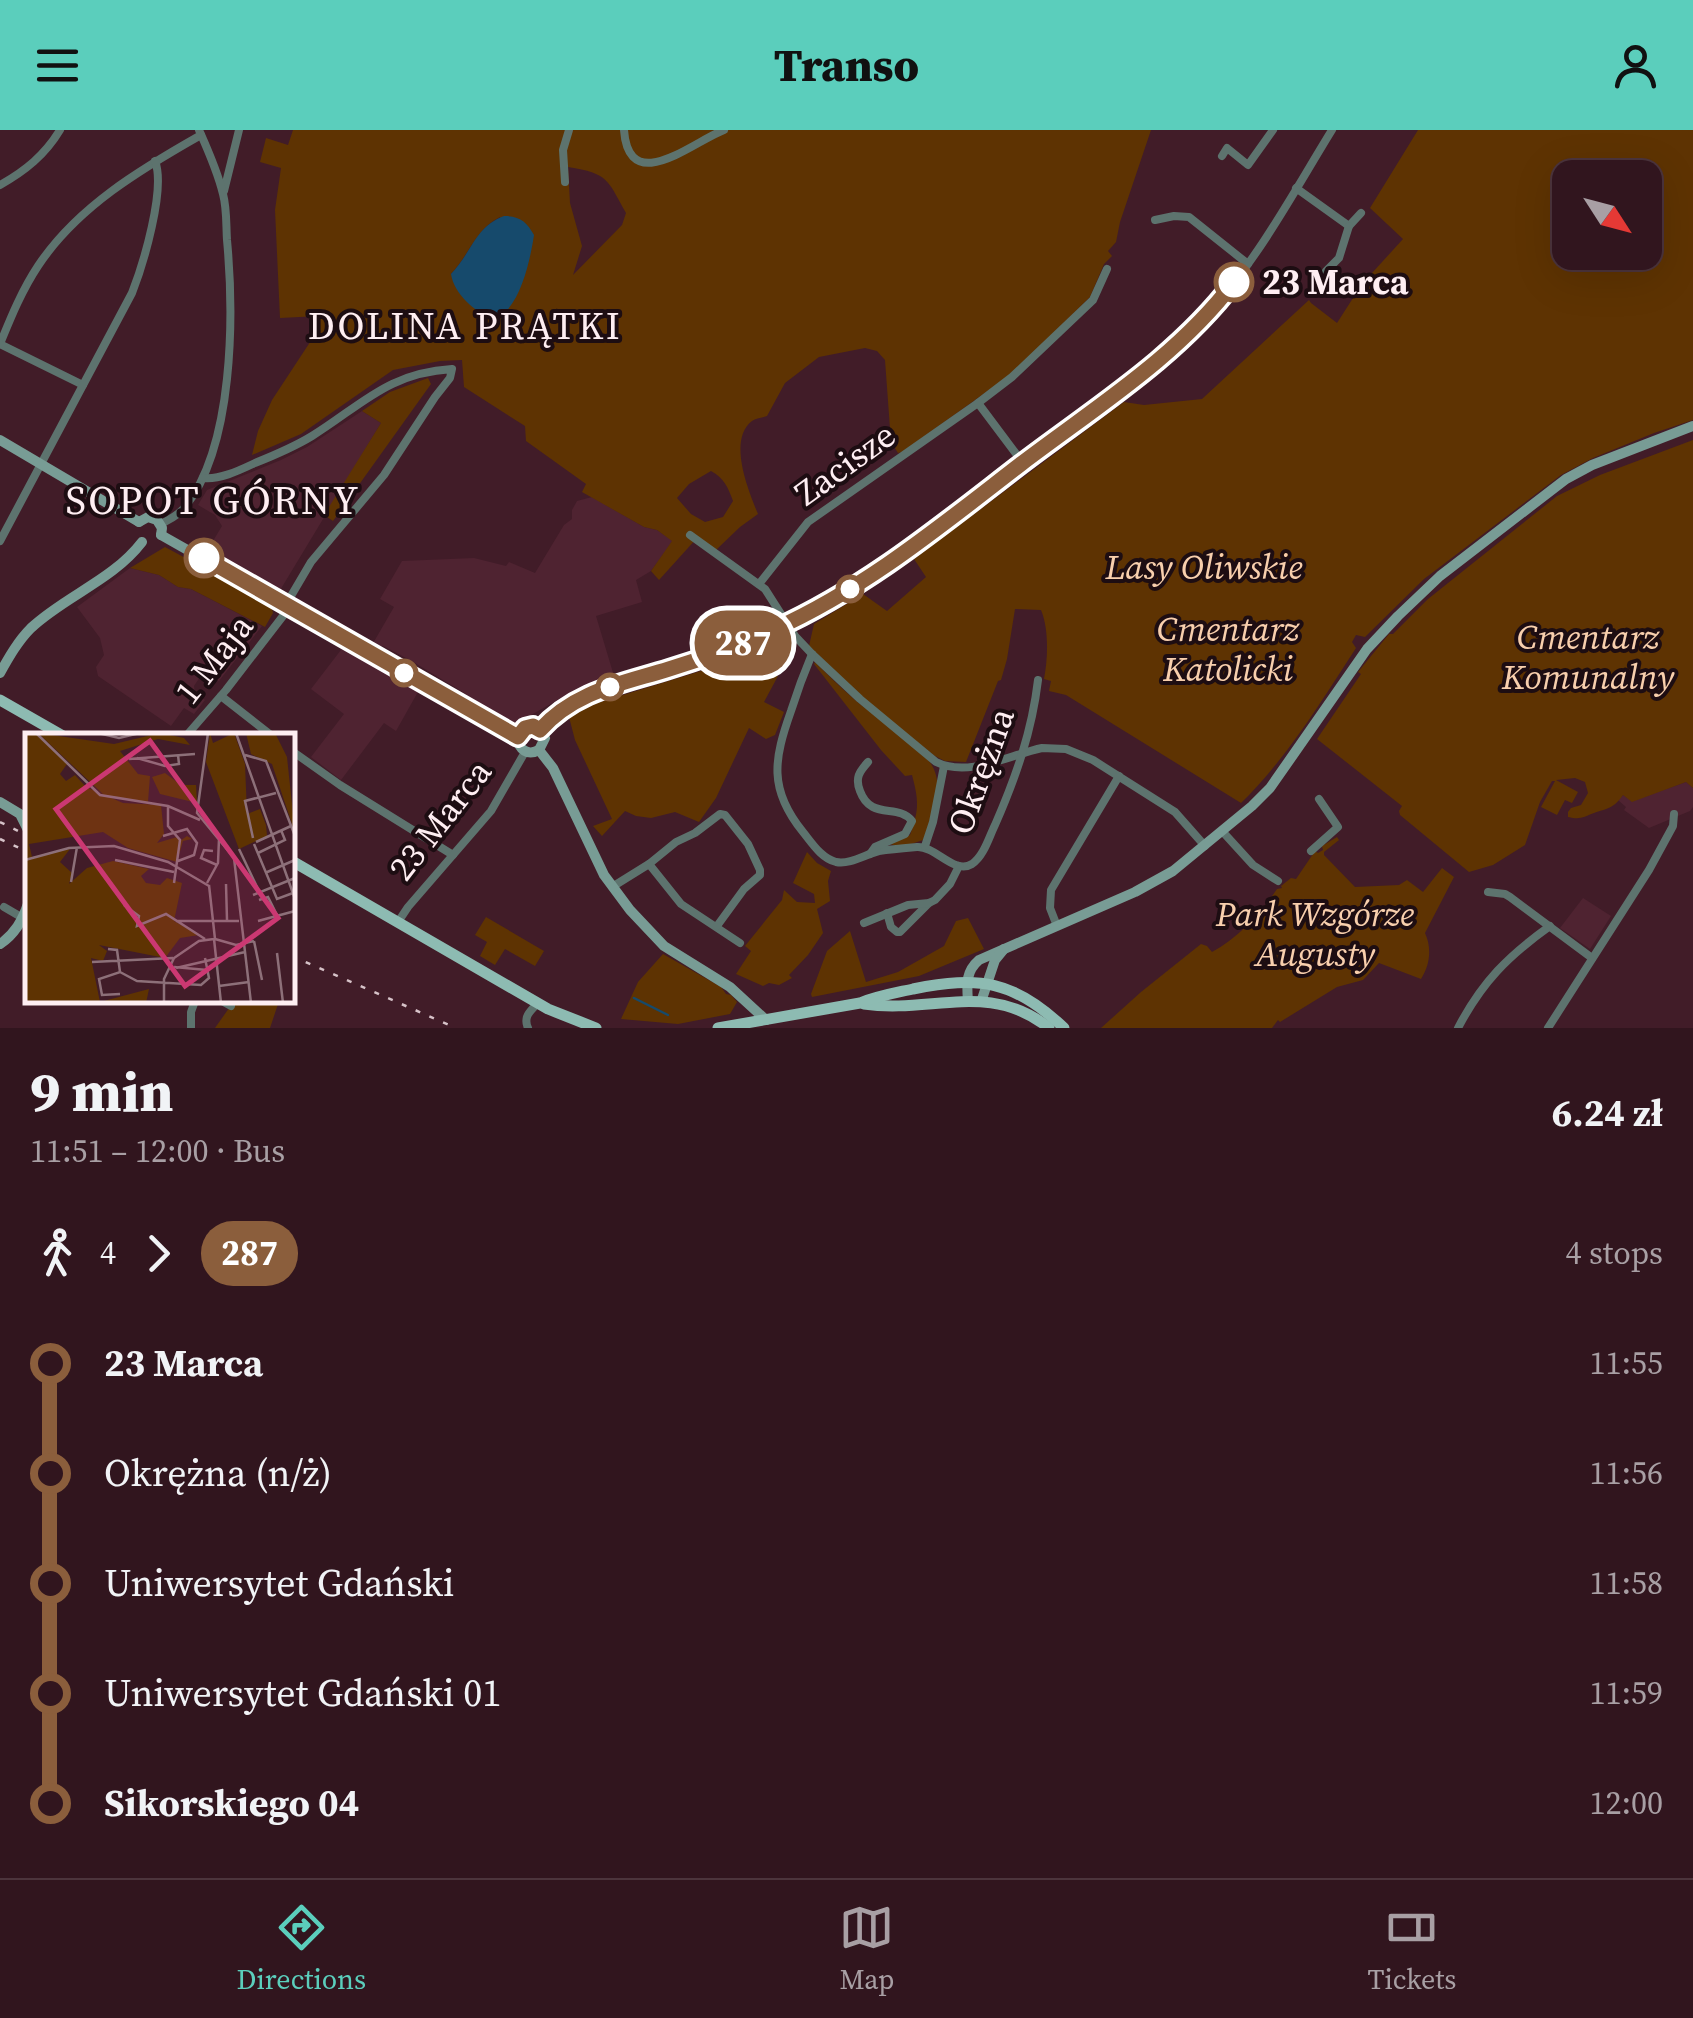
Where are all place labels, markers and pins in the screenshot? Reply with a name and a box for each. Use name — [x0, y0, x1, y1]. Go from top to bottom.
place label: 23 Marca — [1262, 258, 1409, 306]
marker: 23 Marca — [1215, 263, 1253, 301]
unlabelled marker — [185, 539, 223, 577]
unlabelled marker — [837, 576, 863, 602]
unlabelled marker — [391, 660, 417, 686]
unlabelled marker — [597, 674, 623, 700]

